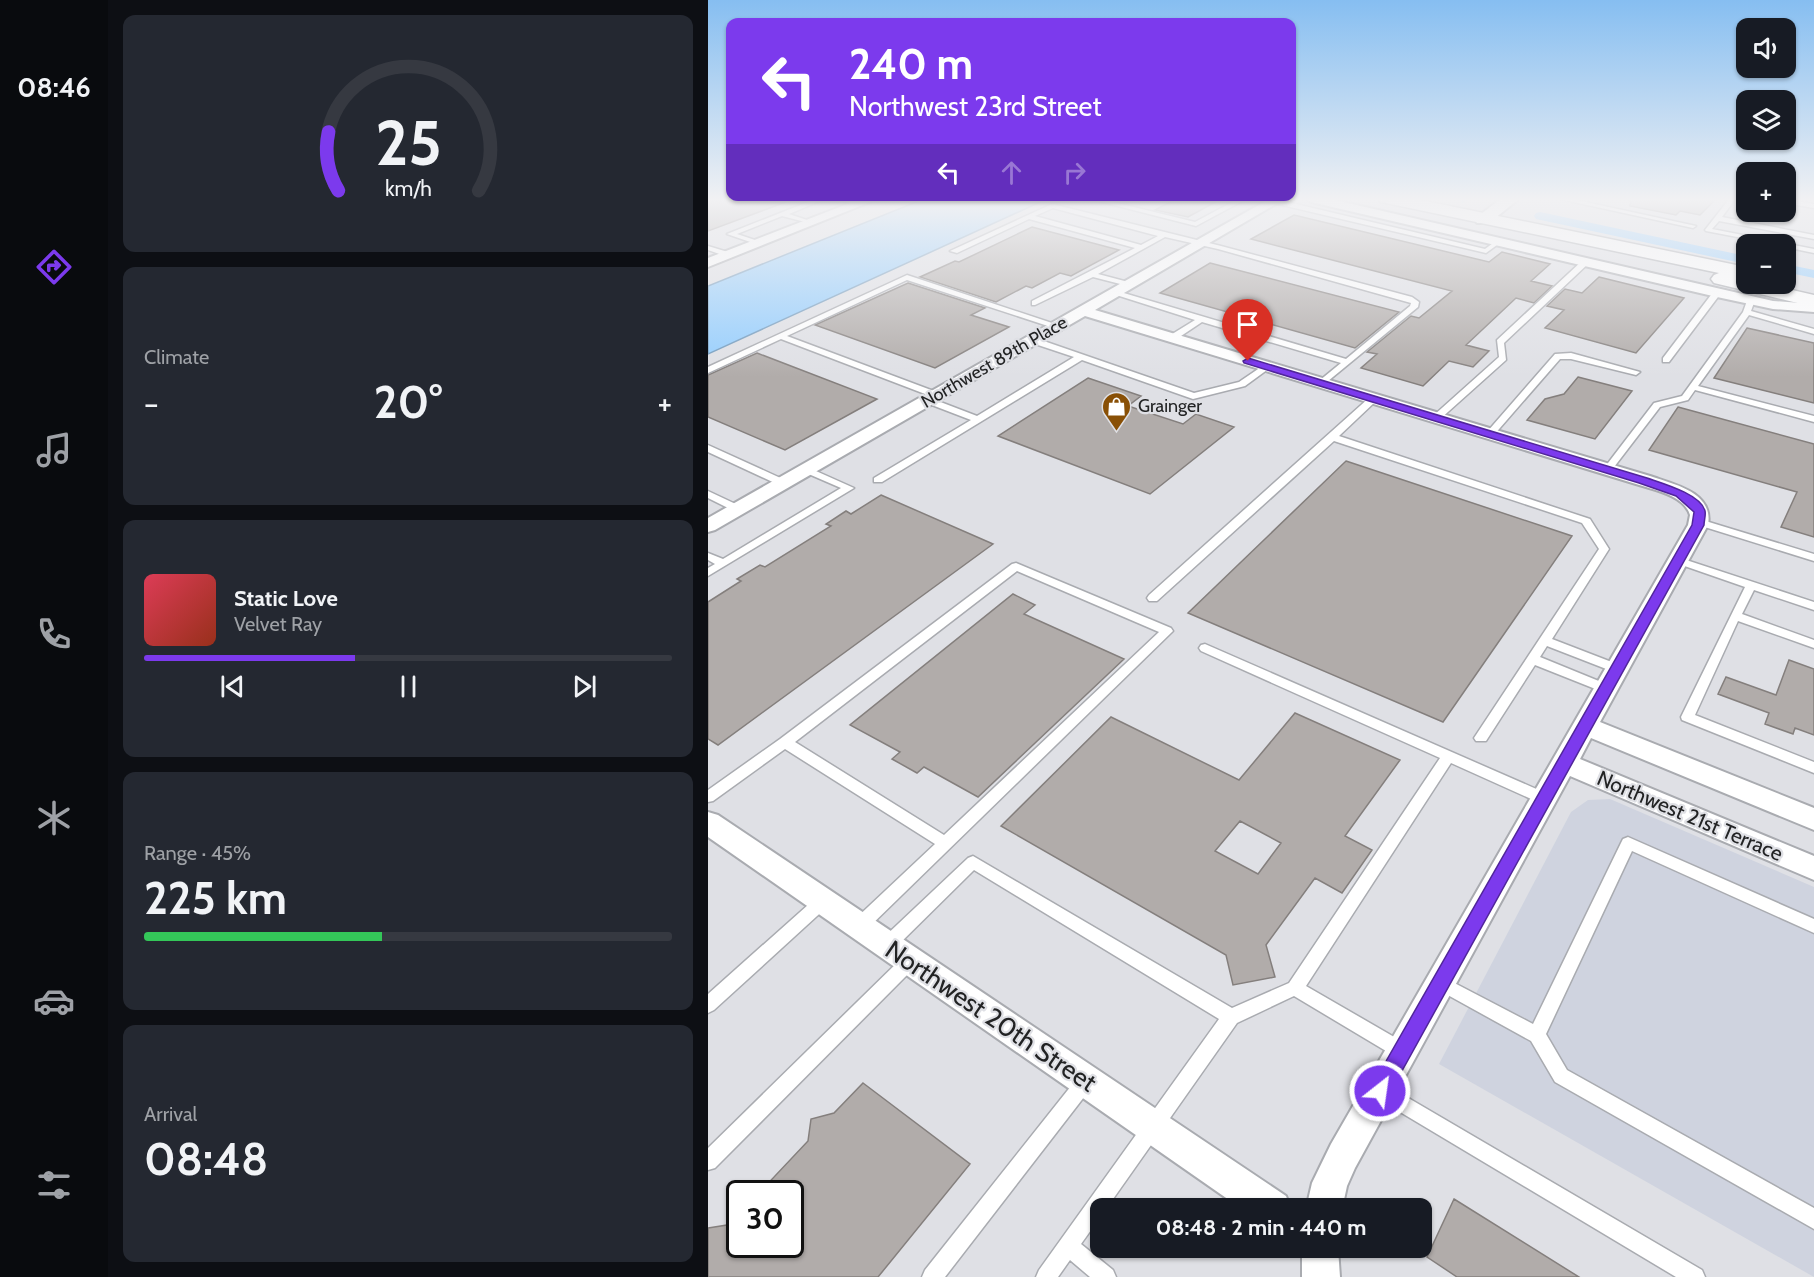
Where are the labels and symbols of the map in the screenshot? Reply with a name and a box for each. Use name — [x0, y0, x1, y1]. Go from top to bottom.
pin — [1222, 299, 1273, 361]
street label: Northwest 89th Place — [917, 311, 1071, 413]
shop icon: Grainger — [1101, 390, 1133, 432]
place label: Grainger — [1138, 395, 1202, 417]
street label: Northwest 21st Terrace — [1594, 765, 1787, 866]
street label: Northwest 20th Street — [879, 933, 1103, 1099]
position arrow — [1348, 1059, 1412, 1123]
speed limit sign: 30 — [726, 1180, 804, 1258]

